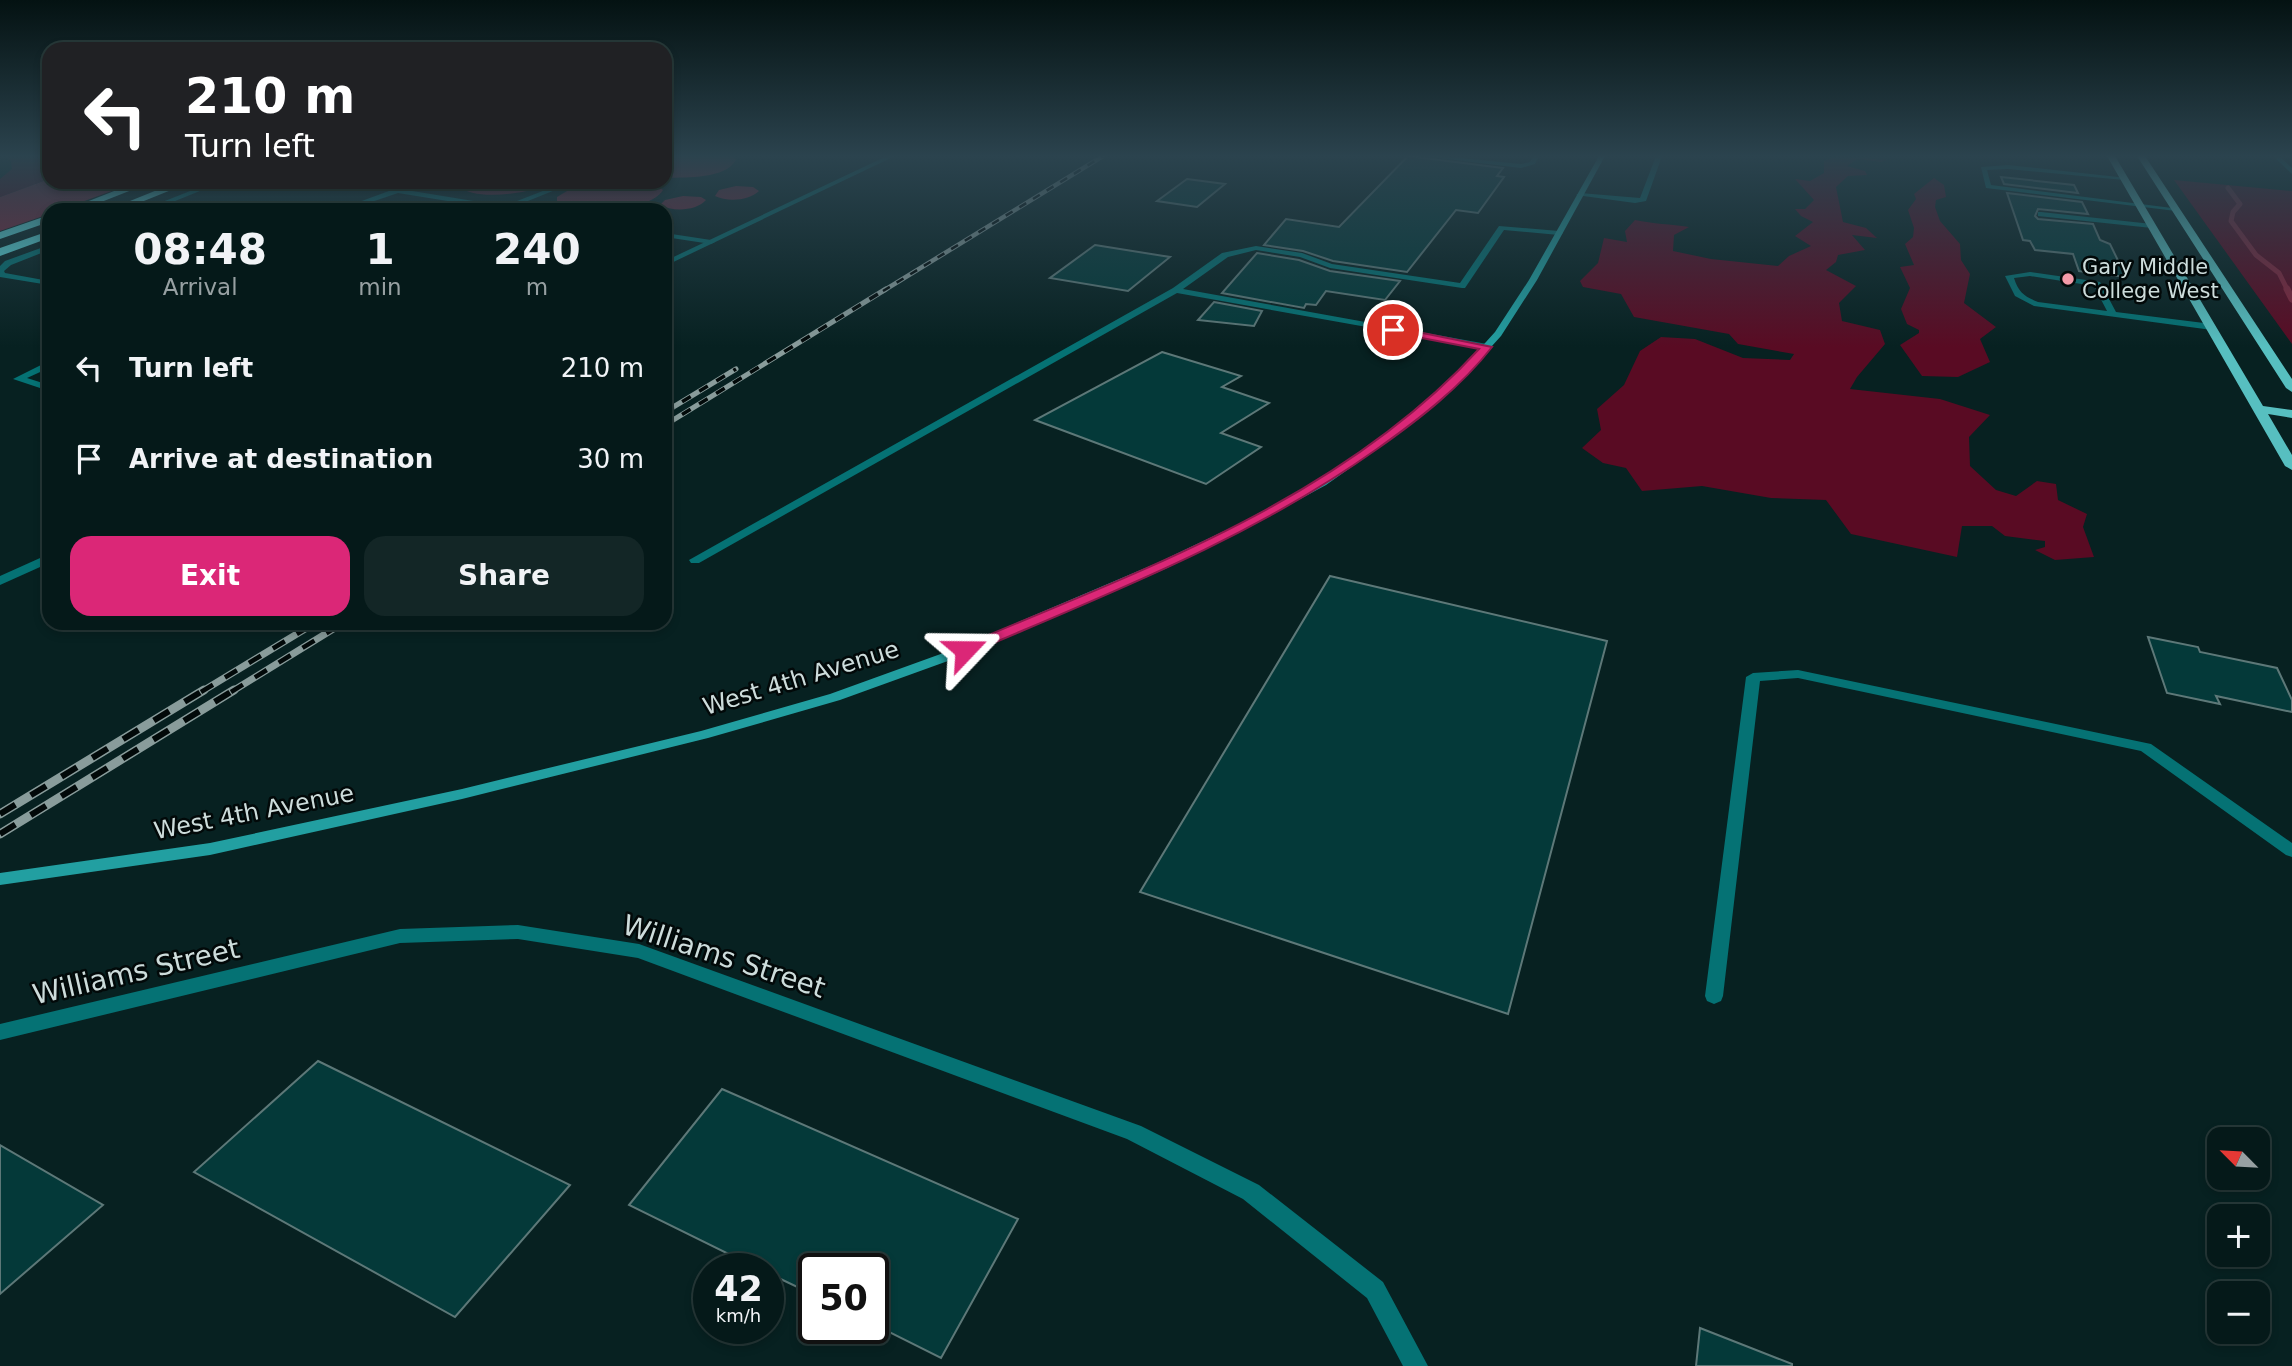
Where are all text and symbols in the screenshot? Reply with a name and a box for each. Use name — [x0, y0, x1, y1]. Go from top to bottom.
text: 210 m — [185, 68, 355, 125]
icon: left — [70, 70, 161, 161]
text: Turn left — [185, 127, 315, 165]
text: 08:48 — [133, 225, 267, 274]
text: 1 — [365, 225, 395, 274]
text: 240 — [493, 225, 581, 274]
place label: Gary Middle College West — [2082, 255, 2219, 303]
marker: Gary Middle College West — [2060, 271, 2076, 287]
text: Arrival — [163, 274, 238, 300]
text: min — [358, 274, 402, 300]
text: m — [526, 274, 548, 300]
pin — [1363, 300, 1423, 360]
icon: arrive — [1374, 311, 1412, 349]
icon: left — [70, 349, 108, 387]
text: Turn left — [129, 353, 253, 383]
text: 210 m — [561, 353, 644, 383]
icon: arrive — [70, 440, 108, 478]
text: Arrive at destination — [129, 444, 433, 474]
text: 30 m — [577, 444, 644, 474]
button: Exit — [70, 536, 350, 616]
button: Share — [364, 536, 644, 616]
position arrow — [928, 613, 1002, 687]
street label: West 4th Avenue — [700, 635, 902, 721]
street label: West 4th Avenue — [152, 779, 356, 845]
street label: Williams Street — [618, 908, 829, 1005]
street label: Williams Street — [30, 932, 243, 1011]
north arrow — [2207, 1127, 2270, 1190]
map controls — [2207, 1127, 2270, 1344]
button: + — [2207, 1204, 2270, 1267]
speed limit sign: 50 — [798, 1253, 889, 1344]
text: 42 — [714, 1269, 763, 1309]
button: − — [2207, 1281, 2270, 1344]
text: km/h — [716, 1305, 761, 1326]

